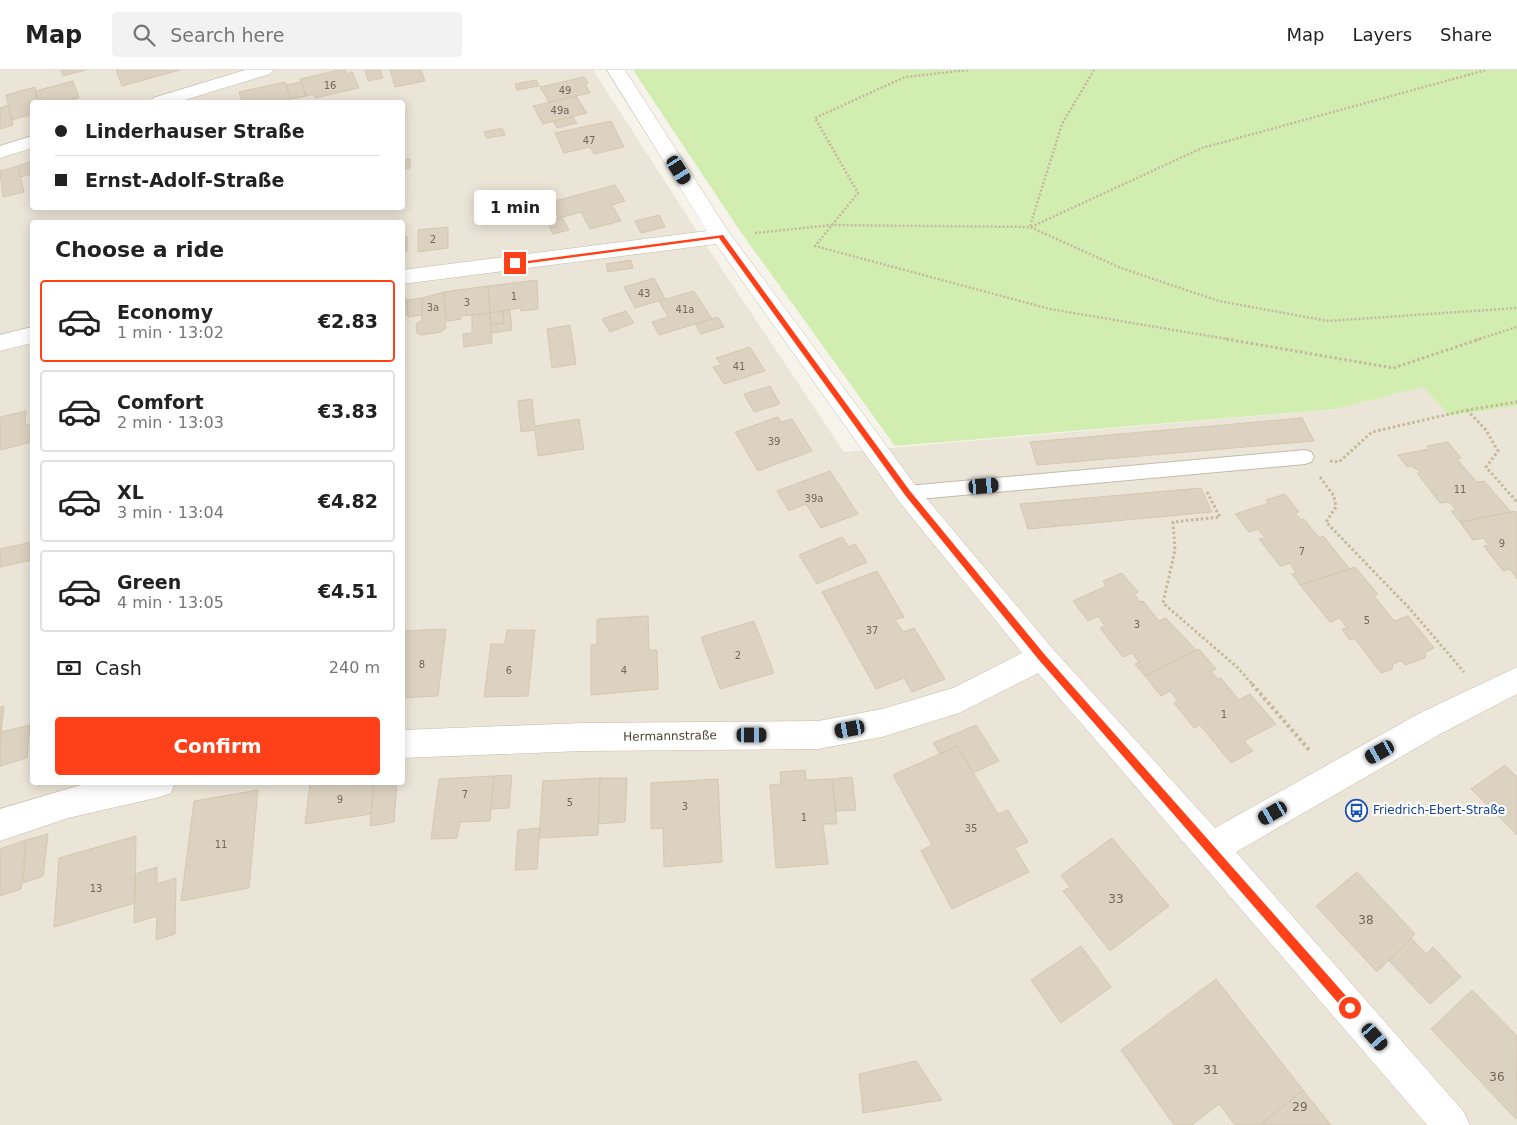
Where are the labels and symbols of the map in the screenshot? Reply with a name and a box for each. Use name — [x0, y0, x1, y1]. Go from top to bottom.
house number: 16 — [324, 80, 336, 91]
house number: 49 — [559, 85, 571, 96]
house number: 49a — [551, 105, 569, 116]
house number: 47 — [583, 135, 595, 146]
car — [664, 153, 693, 187]
callout: 1 min — [474, 190, 556, 226]
house number: 2 — [430, 234, 436, 245]
route end — [504, 252, 526, 274]
house number: 43 — [638, 288, 650, 299]
house number: 1 — [511, 291, 517, 302]
house number: 3 — [464, 297, 470, 308]
house number: 3a — [427, 302, 439, 313]
house number: 41a — [676, 304, 694, 315]
house number: 41 — [733, 361, 745, 372]
house number: 39 — [768, 436, 780, 447]
car — [968, 477, 999, 495]
house number: 11 — [1454, 484, 1466, 495]
house number: 39a — [805, 493, 823, 504]
house number: 9 — [1499, 538, 1505, 549]
house number: 7 — [1299, 546, 1305, 557]
house number: 5 — [1364, 615, 1370, 626]
house number: 3 — [1134, 619, 1140, 630]
house number: 37 — [866, 625, 878, 636]
house number: 2 — [735, 650, 741, 661]
house number: 8 — [419, 659, 425, 670]
house number: 6 — [506, 665, 512, 676]
house number: 4 — [621, 665, 627, 676]
house number: 1 — [1221, 709, 1227, 720]
car — [833, 719, 866, 739]
street label: Hermannstraße — [623, 728, 717, 744]
car — [737, 728, 767, 743]
car — [1363, 738, 1396, 766]
house number: 7 — [462, 789, 468, 800]
house number: 9 — [337, 794, 343, 805]
house number: 5 — [567, 797, 573, 808]
bus stop icon: Friedrich-Ebert-Straße — [1345, 798, 1369, 822]
car — [1256, 799, 1289, 827]
house number: 3 — [682, 801, 688, 812]
place label: Friedrich-Ebert-Straße — [1373, 803, 1505, 817]
house number: 1 — [801, 812, 807, 823]
house number: 35 — [965, 823, 977, 834]
house number: 11 — [215, 839, 227, 850]
house number: 13 — [90, 883, 102, 894]
house number: 33 — [1108, 892, 1124, 906]
house number: 38 — [1358, 913, 1374, 927]
route start — [1339, 997, 1361, 1019]
car — [1359, 1021, 1390, 1053]
house number: 31 — [1203, 1063, 1219, 1077]
house number: 36 — [1489, 1070, 1505, 1084]
house number: 29 — [1292, 1100, 1308, 1114]

